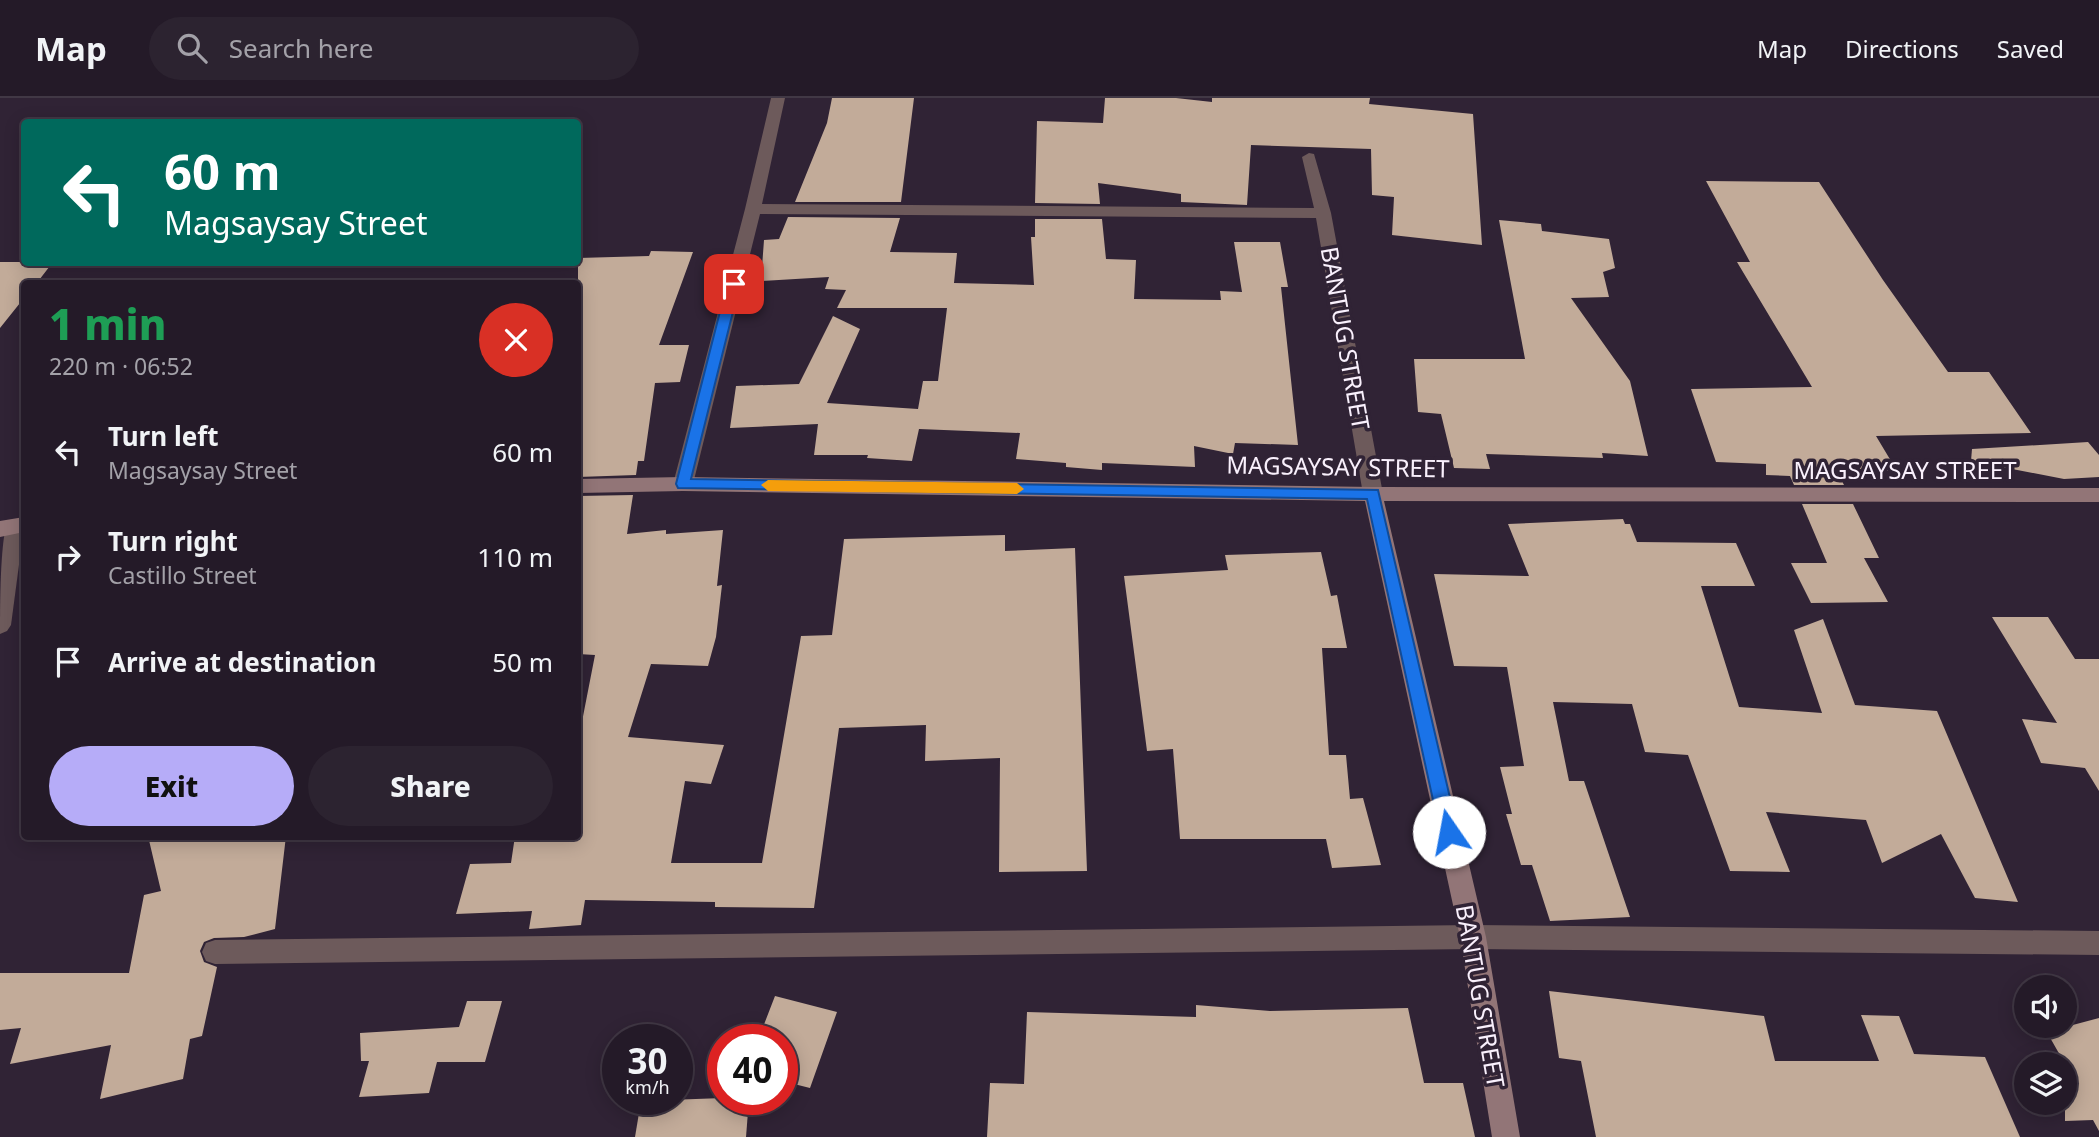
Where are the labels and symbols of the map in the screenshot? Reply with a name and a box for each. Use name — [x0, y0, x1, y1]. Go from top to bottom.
street label: BANTUG STREET — [1314, 244, 1378, 433]
pin — [704, 254, 764, 314]
street label: MAGSAYSAY STREET — [1226, 448, 1450, 484]
street label: MAGSAYSAY STREET — [1793, 453, 2017, 486]
position arrow — [1412, 795, 1486, 869]
street label: BANTUG STREET — [1449, 902, 1513, 1091]
speed limit sign: 40 — [707, 1024, 798, 1115]

